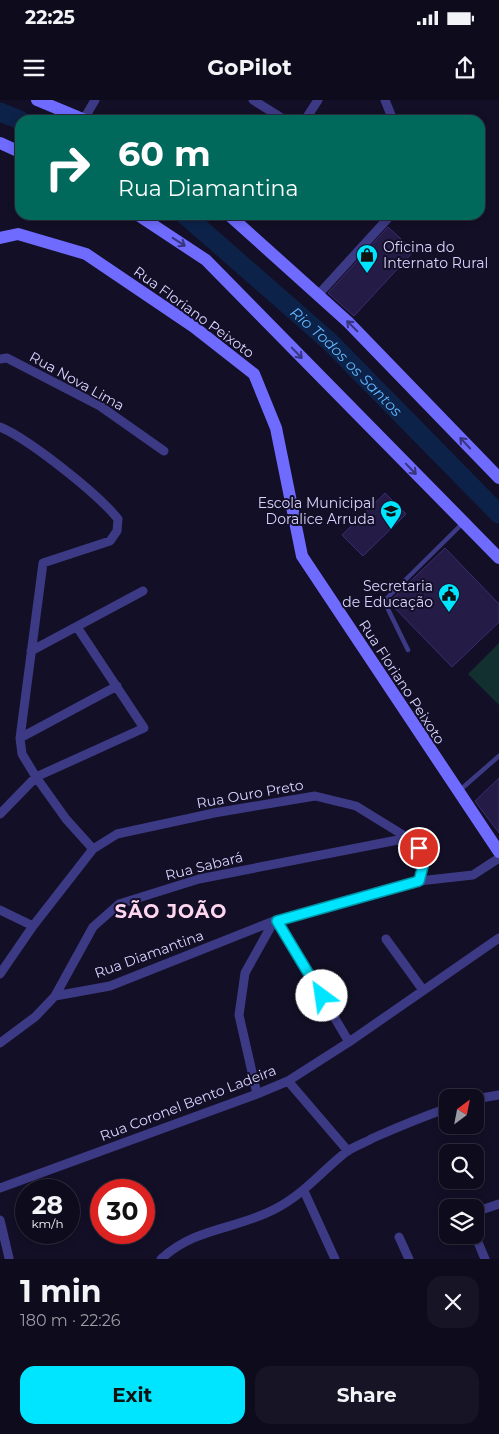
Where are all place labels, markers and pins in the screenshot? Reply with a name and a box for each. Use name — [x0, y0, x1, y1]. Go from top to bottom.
place label: Oficina do Internato Rural — [383, 238, 488, 272]
shop icon: Oficina do Internato Rural — [355, 243, 379, 274]
place label: Escola Municipal Doralice Arruda — [258, 494, 375, 528]
school or university icon: Escola Municipal Doralice Arruda — [379, 499, 403, 530]
place label: Secretaria de Educação — [342, 577, 433, 611]
public building icon: Secretaria de Educação — [437, 582, 461, 613]
pin — [398, 827, 440, 869]

